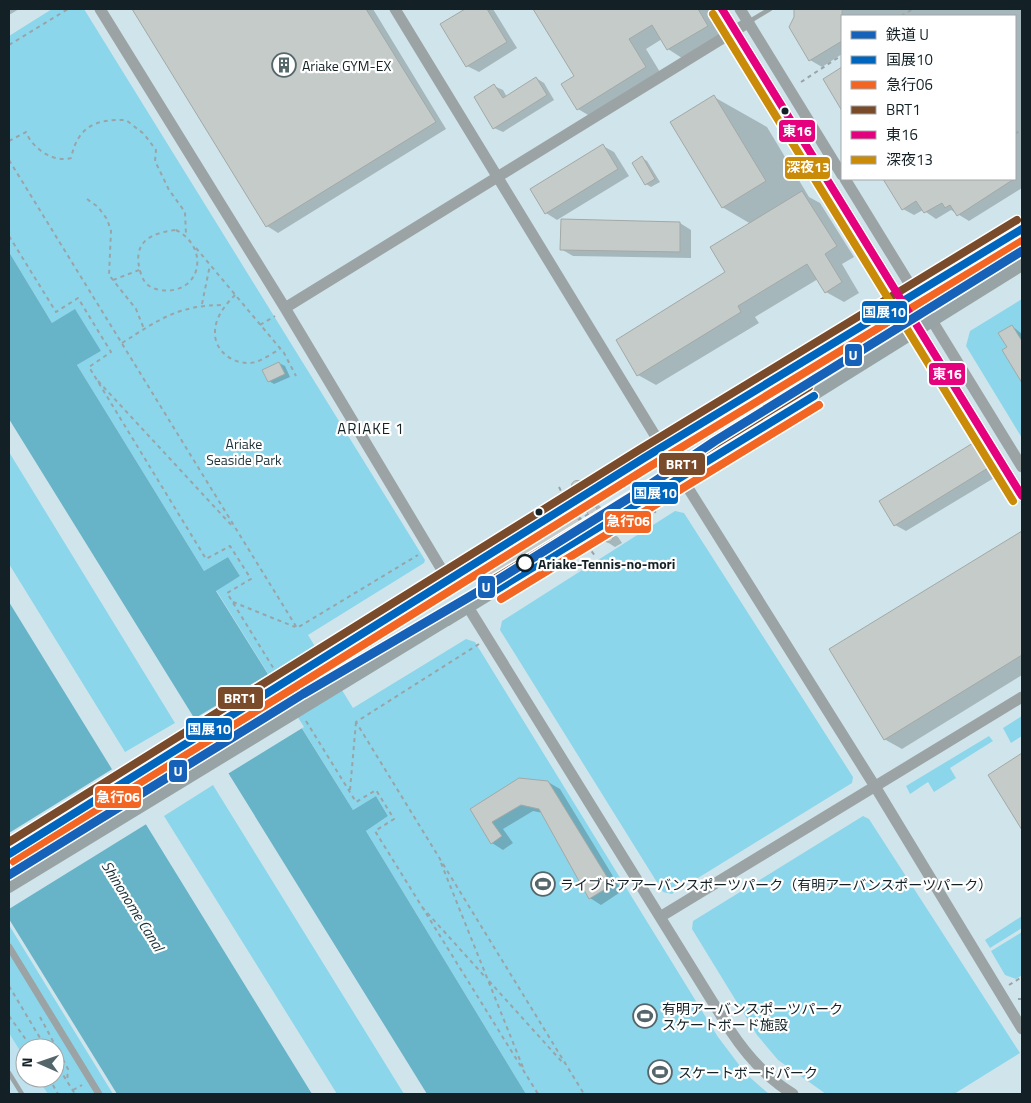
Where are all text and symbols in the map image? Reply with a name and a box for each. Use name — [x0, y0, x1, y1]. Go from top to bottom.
legend — [841, 15, 1016, 180]
text: 鉄道 U — [886, 23, 929, 46]
text: 国展10 — [886, 48, 933, 71]
building icon: Ariake GYM-EX — [271, 52, 297, 78]
place label: Ariake GYM-EX — [302, 55, 391, 76]
text: 急行06 — [886, 73, 933, 96]
text: BRT1 — [886, 98, 921, 121]
unlabelled marker — [780, 106, 790, 116]
line badge: 東16 — [778, 119, 816, 143]
text: 東16 — [782, 120, 812, 141]
text: 東16 — [886, 123, 918, 146]
text: 深夜13 — [886, 148, 933, 171]
line badge: 深夜13 — [784, 156, 831, 180]
text: 深夜13 — [786, 156, 830, 177]
line badge: 国展10 — [861, 300, 908, 324]
text: 国展10 — [862, 301, 906, 322]
line badge: U — [844, 343, 863, 367]
text: U — [848, 344, 858, 365]
line badge: 東16 — [928, 362, 966, 386]
text: 東16 — [932, 363, 962, 384]
district label: ARIAKE 1 — [337, 417, 405, 440]
park label: Ariake Seaside Park — [206, 433, 282, 470]
line badge: BRT1 — [658, 452, 706, 476]
text: BRT1 — [666, 453, 698, 474]
line badge: 国展10 — [631, 481, 679, 505]
text: 国展10 — [633, 482, 677, 503]
unlabelled marker — [534, 507, 544, 517]
line badge: 急行06 — [604, 510, 652, 534]
text: 急行06 — [606, 510, 650, 531]
place label: Ariake-Tennis-no-mori — [538, 553, 675, 574]
marker: Ariake-Tennis-no-mori — [516, 554, 534, 572]
line badge: U — [477, 575, 496, 599]
text: U — [481, 576, 491, 597]
line badge: BRT1 — [217, 686, 264, 710]
text: BRT1 — [224, 687, 256, 708]
line badge: 国展10 — [185, 717, 233, 741]
text: 国展10 — [187, 718, 231, 739]
line badge: U — [168, 759, 188, 783]
text: U — [173, 760, 183, 781]
line badge: 急行06 — [94, 785, 142, 809]
text: 急行06 — [96, 786, 140, 807]
water label: Shinonome Canal — [96, 856, 171, 957]
sports icon: ライブドアアーバンスポーツパーク（有明アーバンスポーツパーク） — [530, 871, 556, 897]
place label: ライブドアアーバンスポーツパーク（有明アーバンスポーツパーク） — [560, 874, 992, 895]
place label: 有明アーバンスポーツパーク スケートボード施設 — [662, 998, 843, 1035]
sports icon: 有明アーバンスポーツパーク スケートボード施設 — [632, 1003, 658, 1029]
north arrow — [15, 1038, 65, 1088]
text: N — [16, 1057, 37, 1068]
sports icon: スケートボードパーク — [647, 1059, 673, 1085]
place label: スケートボードパーク — [678, 1062, 818, 1083]

